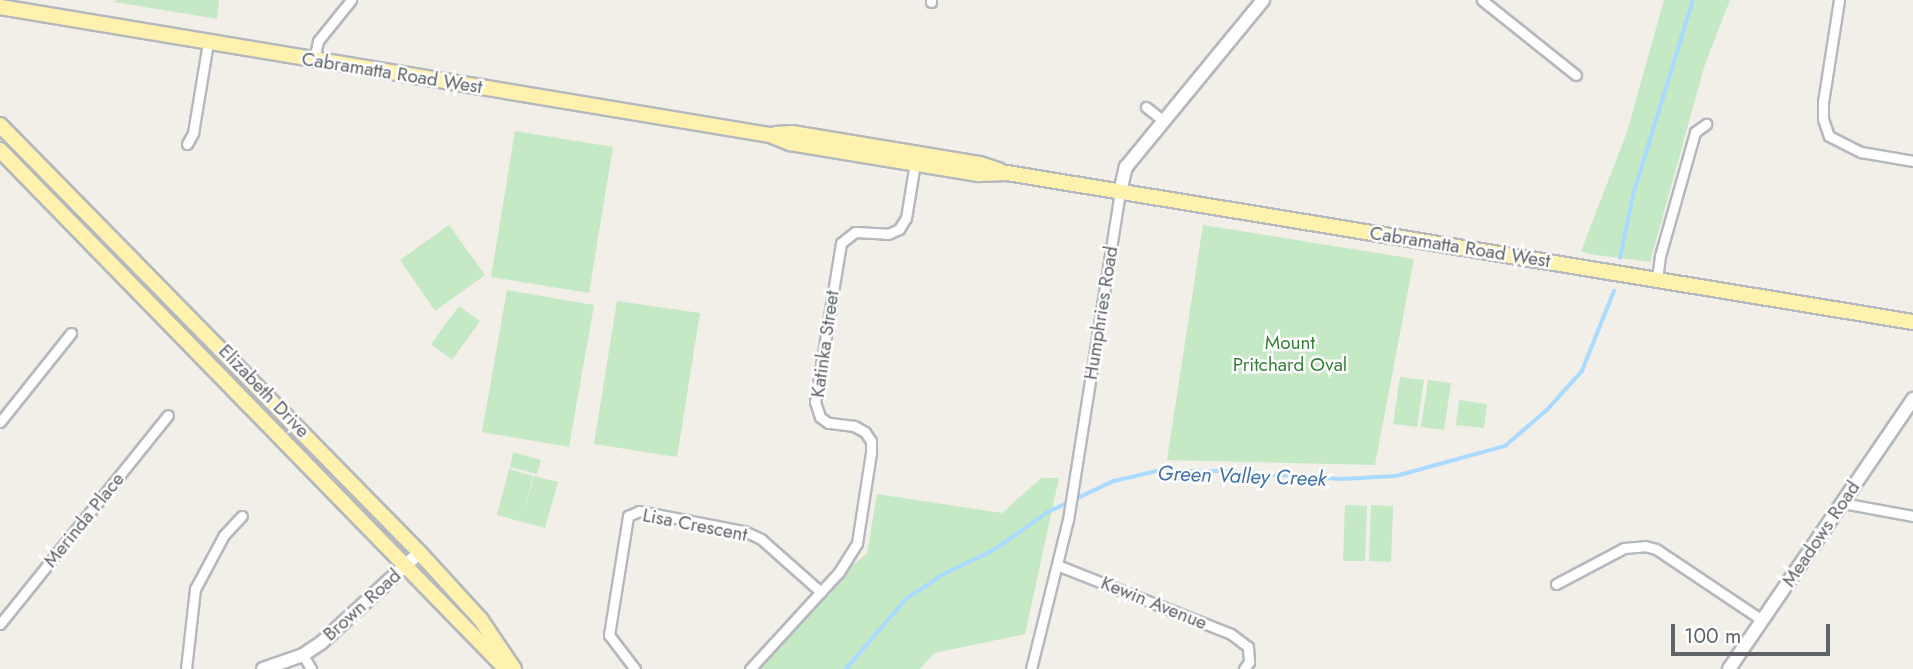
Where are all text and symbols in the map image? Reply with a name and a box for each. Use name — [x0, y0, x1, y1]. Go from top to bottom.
street label: Cabramatta Road West — [300, 47, 484, 99]
street label: Cabramatta Road West — [1368, 221, 1552, 273]
street label: Humphries Road — [1079, 245, 1123, 381]
street label: Katinka Street — [806, 289, 844, 399]
park label: Mount Pritchard Oval — [1233, 332, 1347, 376]
street label: Elizabeth Drive — [214, 340, 314, 442]
water label: Green Valley Creek — [1157, 460, 1327, 492]
street label: Merinda Place — [39, 468, 129, 572]
street label: Meadows Road — [1777, 477, 1865, 591]
street label: Lisa Crescent — [641, 504, 749, 546]
street label: Brown Road — [319, 564, 405, 646]
street label: Kewin Avenue — [1098, 571, 1210, 635]
scale bar — [1675, 610, 1834, 654]
text: 100 m — [1684, 621, 1741, 651]

